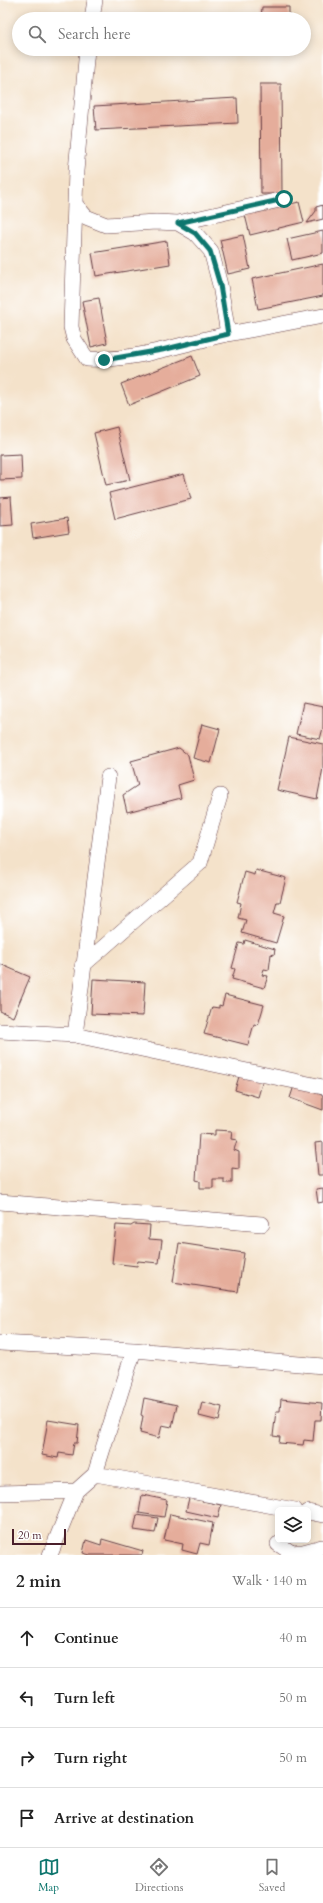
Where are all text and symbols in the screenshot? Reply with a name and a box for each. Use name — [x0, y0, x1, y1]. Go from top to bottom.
search box — [12, 12, 311, 56]
icon: search — [26, 23, 48, 45]
text: Search here — [58, 24, 131, 44]
route start — [275, 190, 293, 208]
route end — [95, 351, 113, 369]
map controls — [275, 1507, 311, 1543]
button: layers — [275, 1507, 311, 1543]
scale bar — [12, 1527, 66, 1546]
text: 20 m — [18, 1528, 42, 1543]
text: 2 min — [16, 1570, 61, 1593]
text: Walk · 140 m — [232, 1572, 307, 1590]
icon: ahead — [16, 1627, 38, 1649]
text: Continue — [54, 1628, 119, 1648]
text: 40 m — [279, 1629, 307, 1647]
icon: left — [16, 1687, 38, 1709]
text: Turn left — [54, 1688, 115, 1708]
text: 50 m — [279, 1689, 307, 1707]
icon: right — [16, 1747, 38, 1769]
text: Turn right — [54, 1748, 127, 1768]
text: 50 m — [279, 1749, 307, 1767]
icon: arrive — [16, 1807, 38, 1829]
text: Arrive at destination — [54, 1808, 194, 1828]
tab: Map — [38, 1856, 60, 1895]
tab: Directions — [135, 1856, 183, 1895]
tab: Saved — [259, 1856, 285, 1895]

